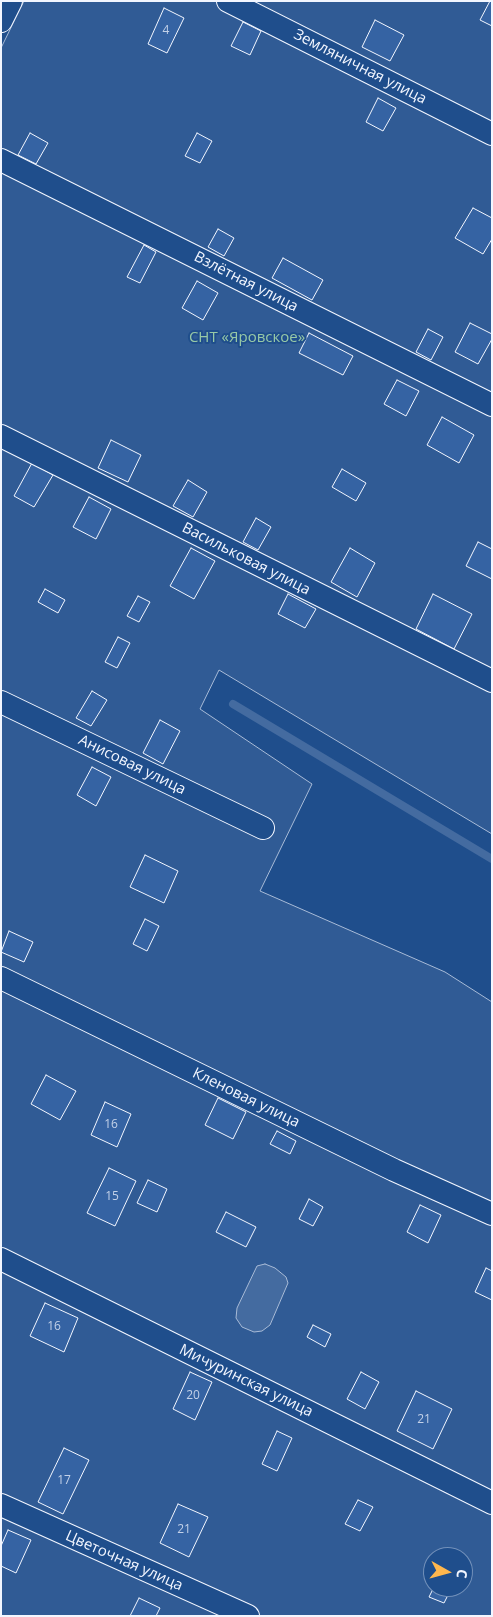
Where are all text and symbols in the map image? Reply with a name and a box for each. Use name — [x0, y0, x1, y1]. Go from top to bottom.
house number: 4 — [163, 24, 169, 38]
street label: Земляничная улица — [291, 26, 429, 108]
street label: Взлётная улица — [191, 248, 301, 316]
park label: СНТ «Яровское» — [189, 329, 305, 347]
street label: Васильковая улица — [179, 519, 313, 599]
street label: Анисовая улица — [75, 731, 189, 799]
street label: Кленовая улица — [189, 1064, 303, 1132]
house number: 16 — [104, 1118, 118, 1132]
house number: 15 — [105, 1190, 119, 1204]
house number: 16 — [47, 1320, 61, 1334]
street label: Мичуринская улица — [176, 1341, 316, 1421]
house number: 20 — [186, 1389, 200, 1403]
house number: 21 — [417, 1413, 431, 1427]
house number: 17 — [57, 1474, 71, 1488]
house number: 21 — [177, 1523, 191, 1537]
street label: Цветочная улица — [62, 1527, 186, 1595]
north arrow — [423, 1547, 473, 1597]
text: С — [452, 1568, 472, 1579]

